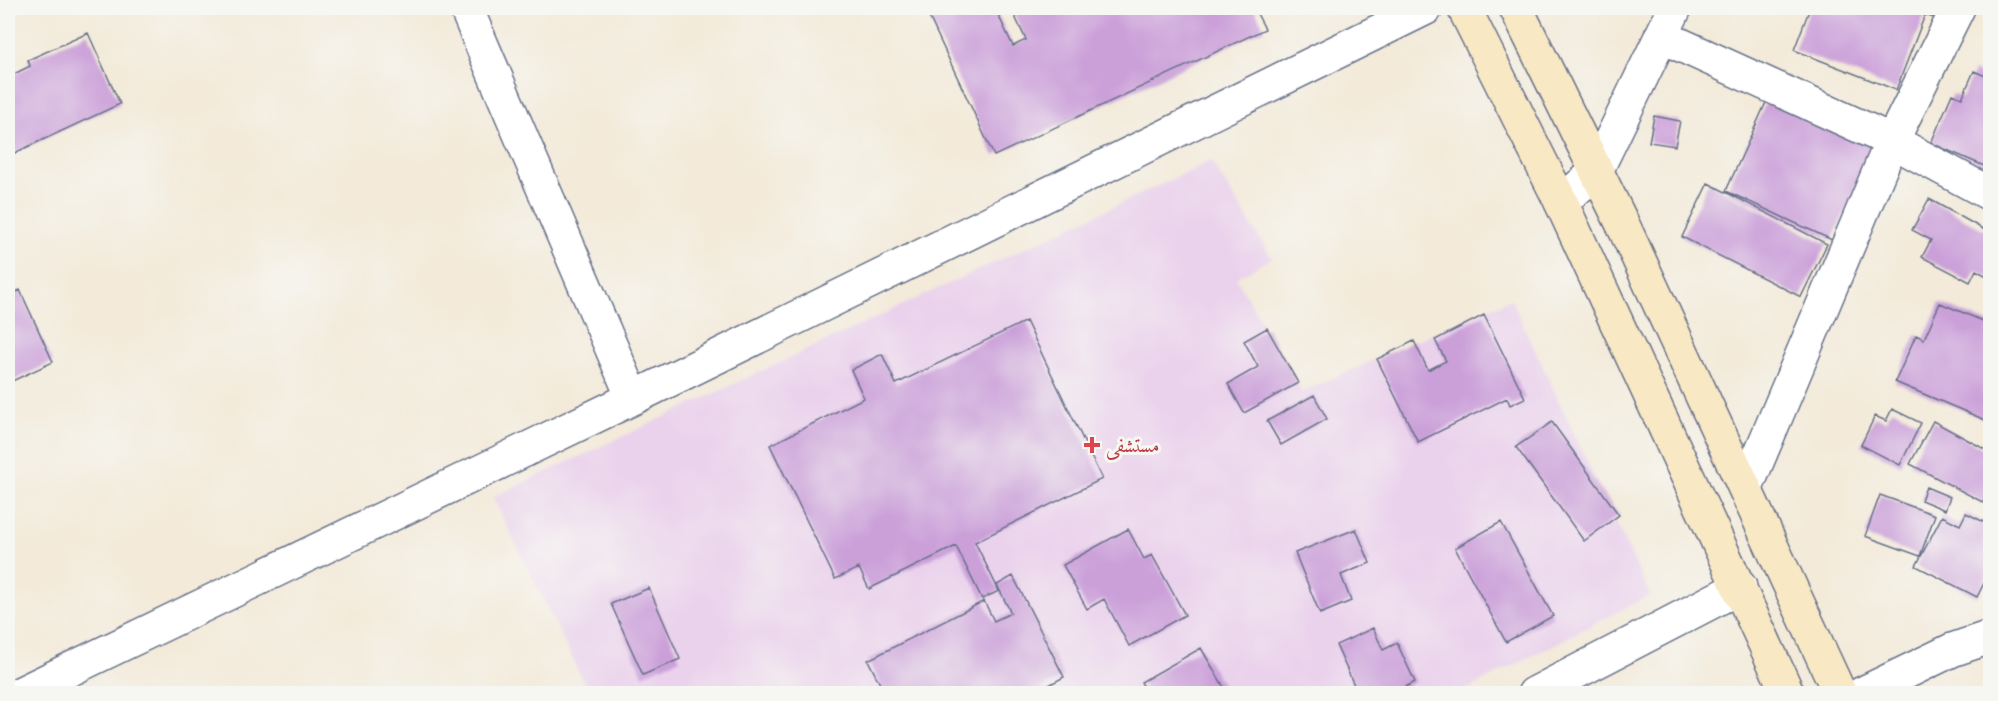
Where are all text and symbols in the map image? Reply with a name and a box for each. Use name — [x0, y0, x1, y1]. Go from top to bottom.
place label: مستشفى — [1106, 434, 1159, 460]
marker: مستشفى — [1083, 436, 1101, 454]

